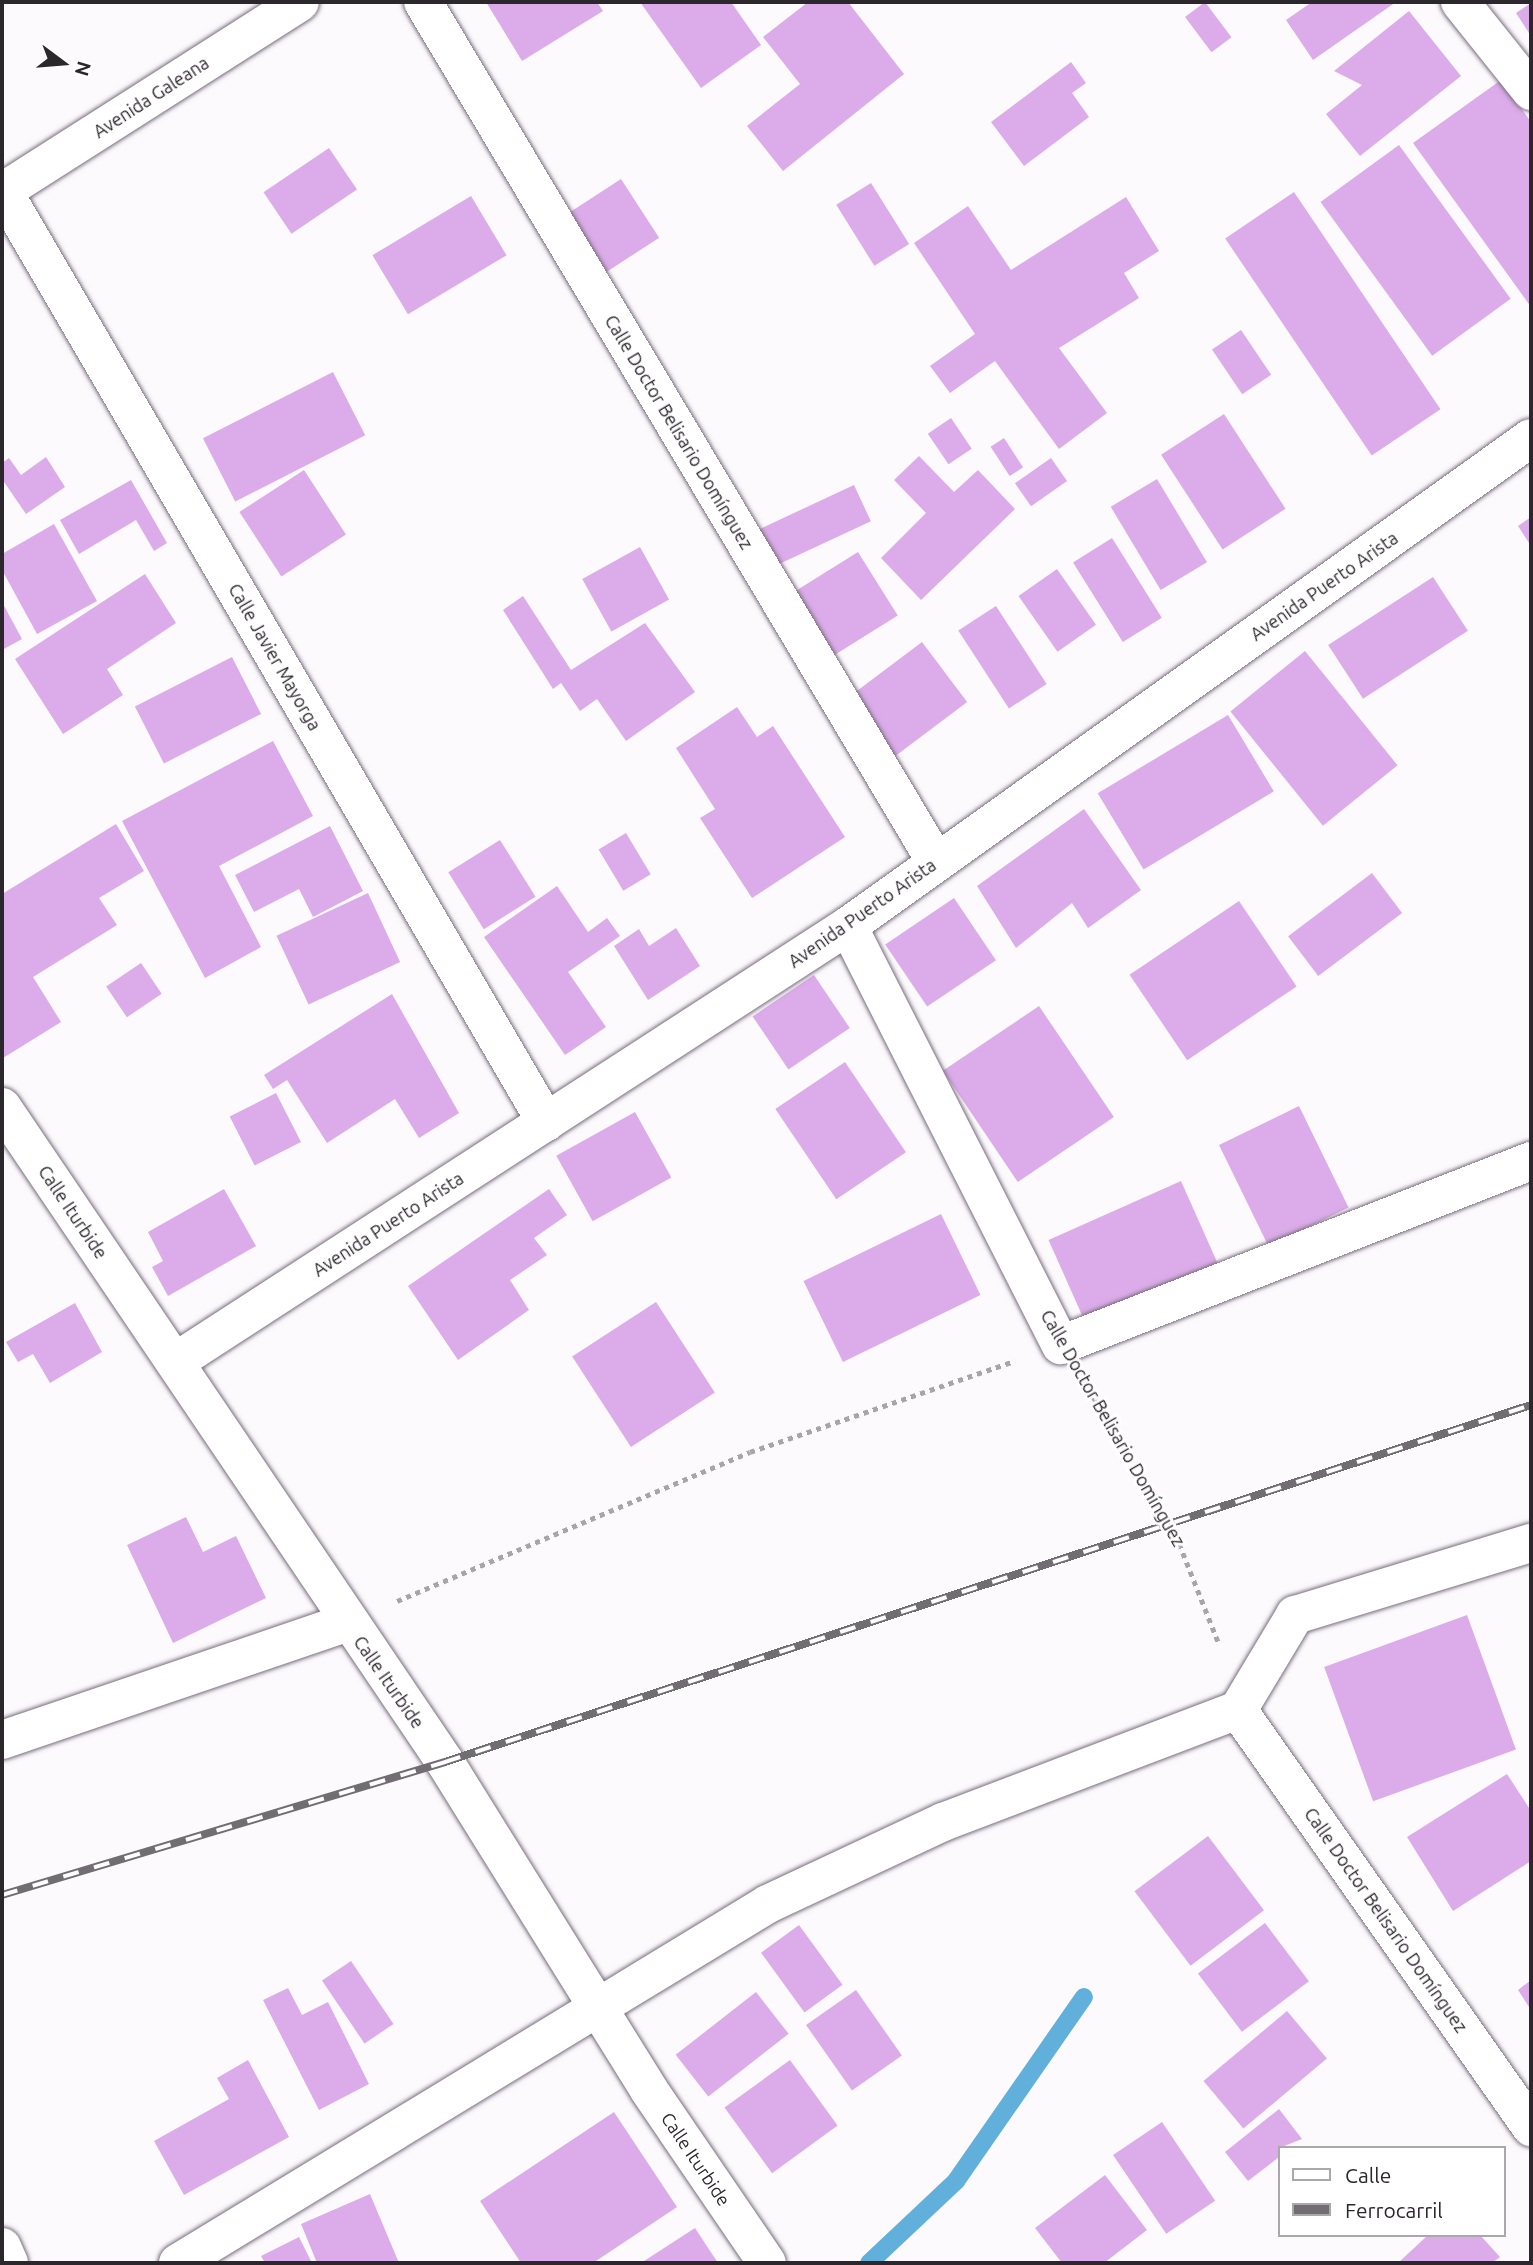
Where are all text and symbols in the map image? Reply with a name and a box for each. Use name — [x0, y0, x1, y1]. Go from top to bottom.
north arrow — [28, 28, 98, 98]
street label: Avenida Galeana — [89, 52, 213, 142]
text: N — [71, 59, 96, 79]
street label: Calle Doctor Belisario Domínguez — [600, 311, 758, 553]
street label: Avenida Puerto Arista — [1246, 527, 1402, 645]
street label: Calle Javier Mayorga — [224, 580, 326, 734]
street label: Avenida Puerto Arista — [784, 854, 940, 972]
street label: Calle Iturbide — [34, 1161, 112, 1263]
street label: Avenida Puerto Arista — [309, 1167, 467, 1281]
street label: Calle Doctor Belisario Domínguez — [1036, 1306, 1190, 1550]
street label: Calle Iturbide — [349, 1632, 429, 1732]
street label: Calle Doctor Belisario Domínguez — [1300, 1803, 1472, 2037]
street label: Calle Iturbide — [657, 2108, 735, 2210]
legend — [1278, 2146, 1505, 2237]
text: Calle — [1345, 2163, 1391, 2187]
text: Ferrocarril — [1345, 2198, 1443, 2222]

